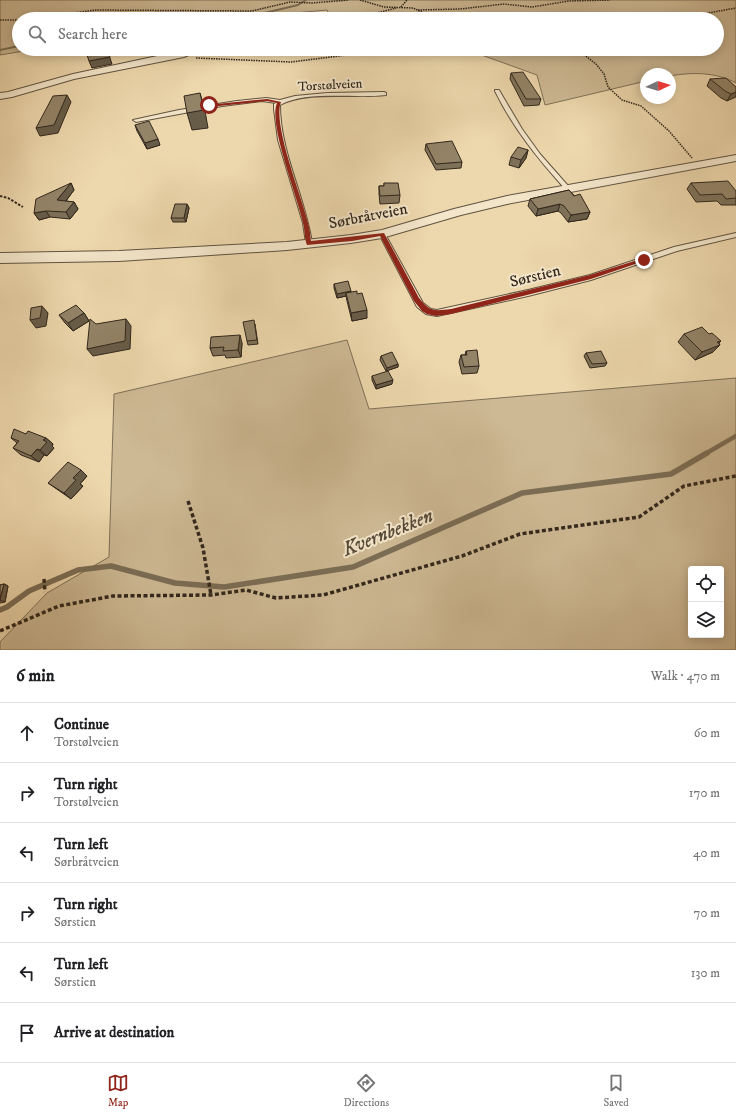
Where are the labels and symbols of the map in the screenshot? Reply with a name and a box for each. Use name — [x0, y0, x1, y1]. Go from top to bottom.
north arrow — [640, 68, 676, 104]
street label: Torstølveien — [297, 75, 363, 95]
route start — [200, 96, 218, 114]
street label: Sørbråtveien — [327, 198, 410, 233]
route end — [635, 251, 653, 269]
street label: Sørstien — [508, 260, 563, 292]
water label: Kvernbekken — [338, 504, 437, 563]

